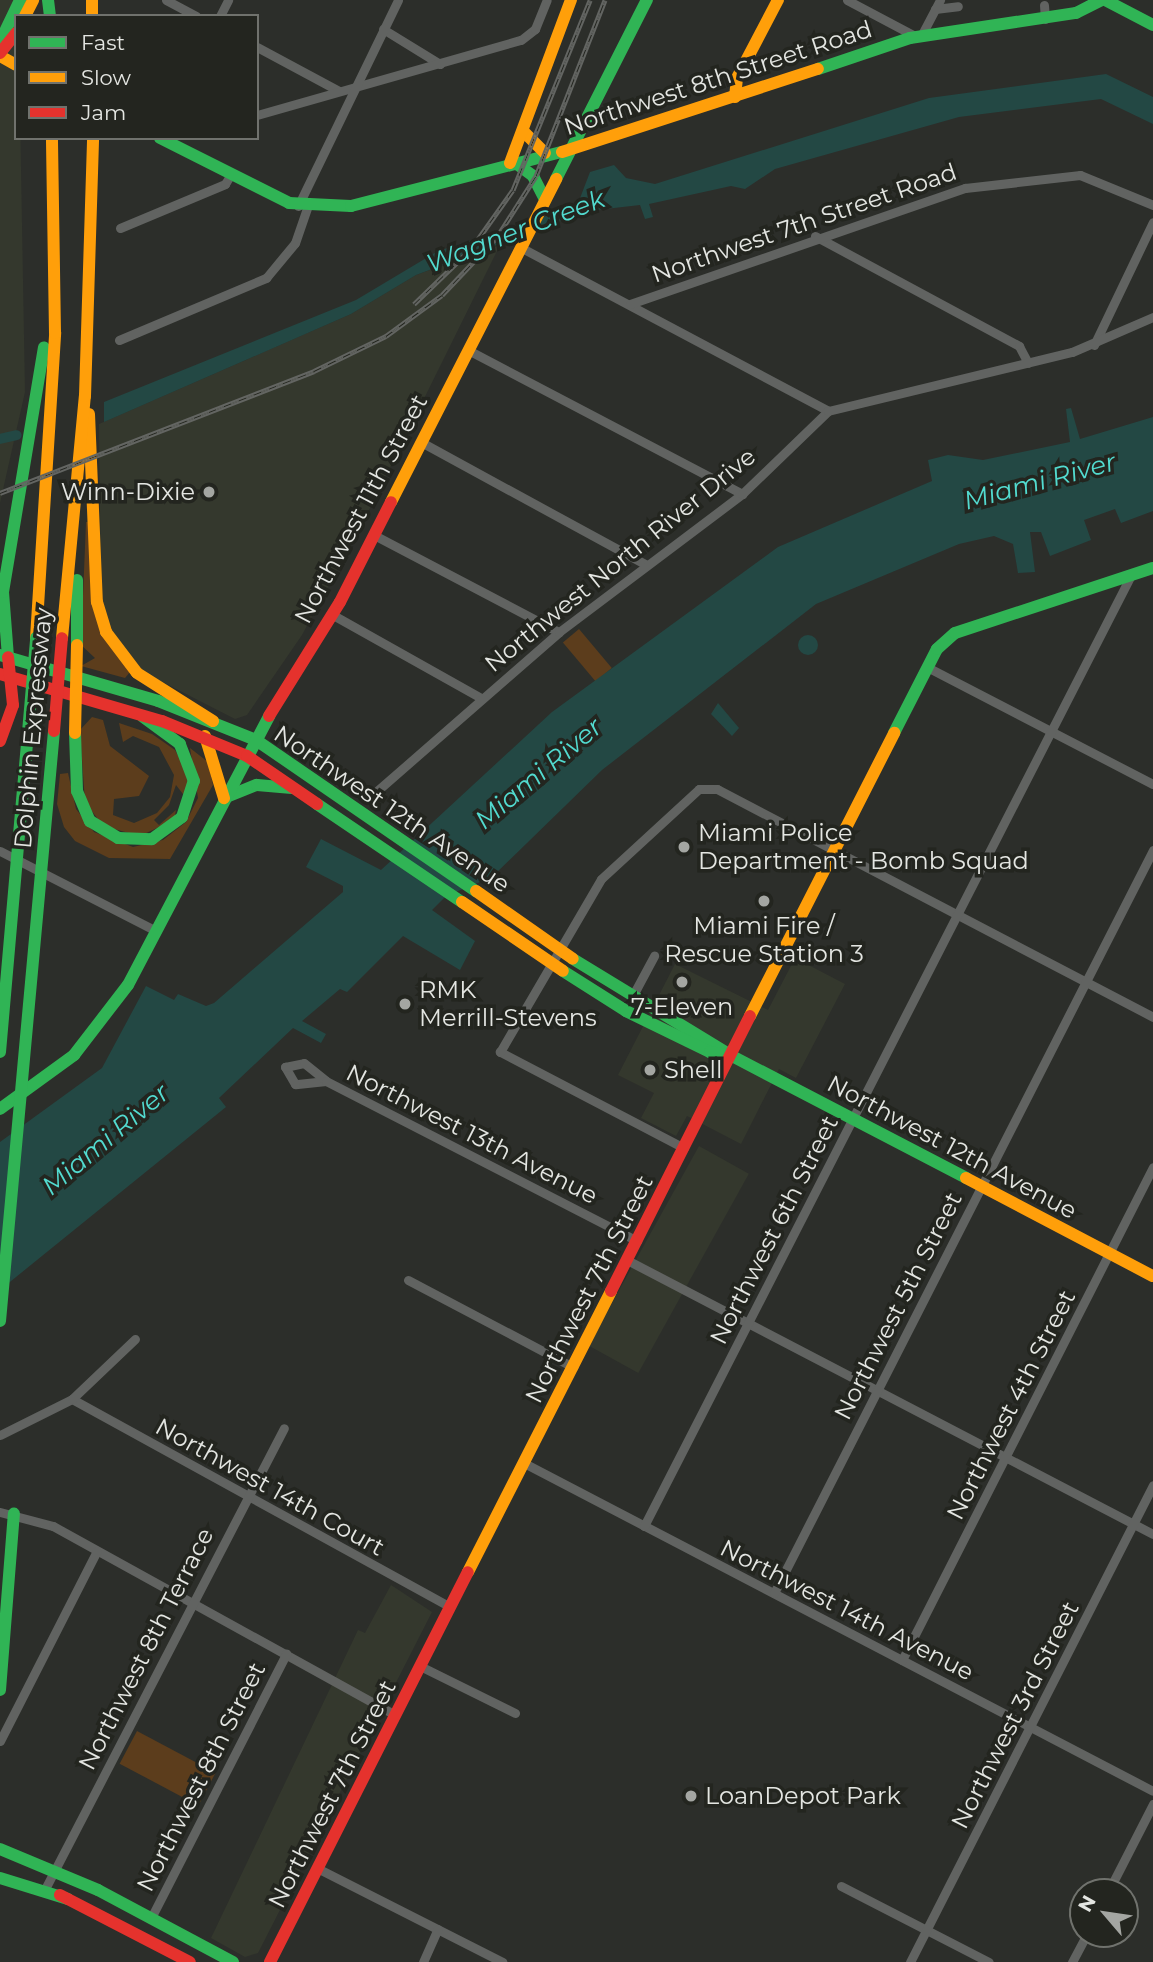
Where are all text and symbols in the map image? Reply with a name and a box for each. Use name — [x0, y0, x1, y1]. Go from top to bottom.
legend — [14, 14, 259, 140]
street label: Northwest 8th Street Road — [560, 14, 876, 142]
text: Fast — [81, 30, 125, 55]
text: Slow — [81, 65, 131, 90]
text: Jam — [81, 100, 126, 125]
street label: Northwest 7th Street Road — [648, 157, 960, 289]
water label: Wagner Creek — [422, 184, 610, 280]
street label: Northwest 11th Street — [288, 389, 434, 629]
street label: Northwest North River Drive — [479, 442, 761, 678]
water label: Miami River — [960, 447, 1120, 517]
place label: Winn-Dixie — [61, 478, 195, 506]
marker: Winn-Dixie — [201, 484, 217, 500]
street label: Dolphin Expressway — [8, 606, 58, 850]
water label: Miami River — [469, 712, 609, 836]
street label: Northwest 12th Avenue — [269, 719, 515, 899]
place label: Miami Police Department - Bomb Squad — [698, 819, 1029, 875]
marker: Miami Police Department - Bomb Squad — [676, 839, 692, 855]
marker: Miami Fire / Rescue Station 3 — [756, 893, 772, 909]
place label: Miami Fire / Rescue Station 3 — [664, 912, 864, 968]
marker: 7-Eleven — [674, 974, 690, 990]
place label: RMK Merrill-Stevens — [419, 976, 597, 1032]
place label: 7-Eleven — [631, 993, 733, 1021]
marker: RMK Merrill-Stevens — [397, 996, 413, 1012]
place label: Shell — [664, 1056, 722, 1084]
street label: Northwest 13th Avenue — [341, 1058, 603, 1210]
marker: Shell — [642, 1062, 658, 1078]
street label: Northwest 12th Avenue — [822, 1069, 1082, 1225]
water label: Miami River — [36, 1078, 176, 1202]
street label: Northwest 6th Street — [704, 1111, 844, 1349]
street label: Northwest 7th Street — [519, 1170, 659, 1408]
street label: Northwest 5th Street — [828, 1187, 968, 1425]
street label: Northwest 4th Street — [941, 1285, 1081, 1525]
street label: Northwest 14th Court — [150, 1412, 390, 1562]
street label: Northwest 8th Terrace — [72, 1523, 220, 1775]
street label: Northwest 14th Avenue — [715, 1533, 979, 1687]
street label: Northwest 3rd Street — [945, 1597, 1085, 1833]
street label: Northwest 8th Street — [131, 1658, 271, 1896]
street label: Northwest 7th Street — [262, 1675, 402, 1913]
place label: LoanDepot Park — [705, 1782, 901, 1810]
marker: LoanDepot Park — [683, 1788, 699, 1804]
north arrow — [1069, 1878, 1139, 1948]
text: N — [1073, 1891, 1101, 1916]

